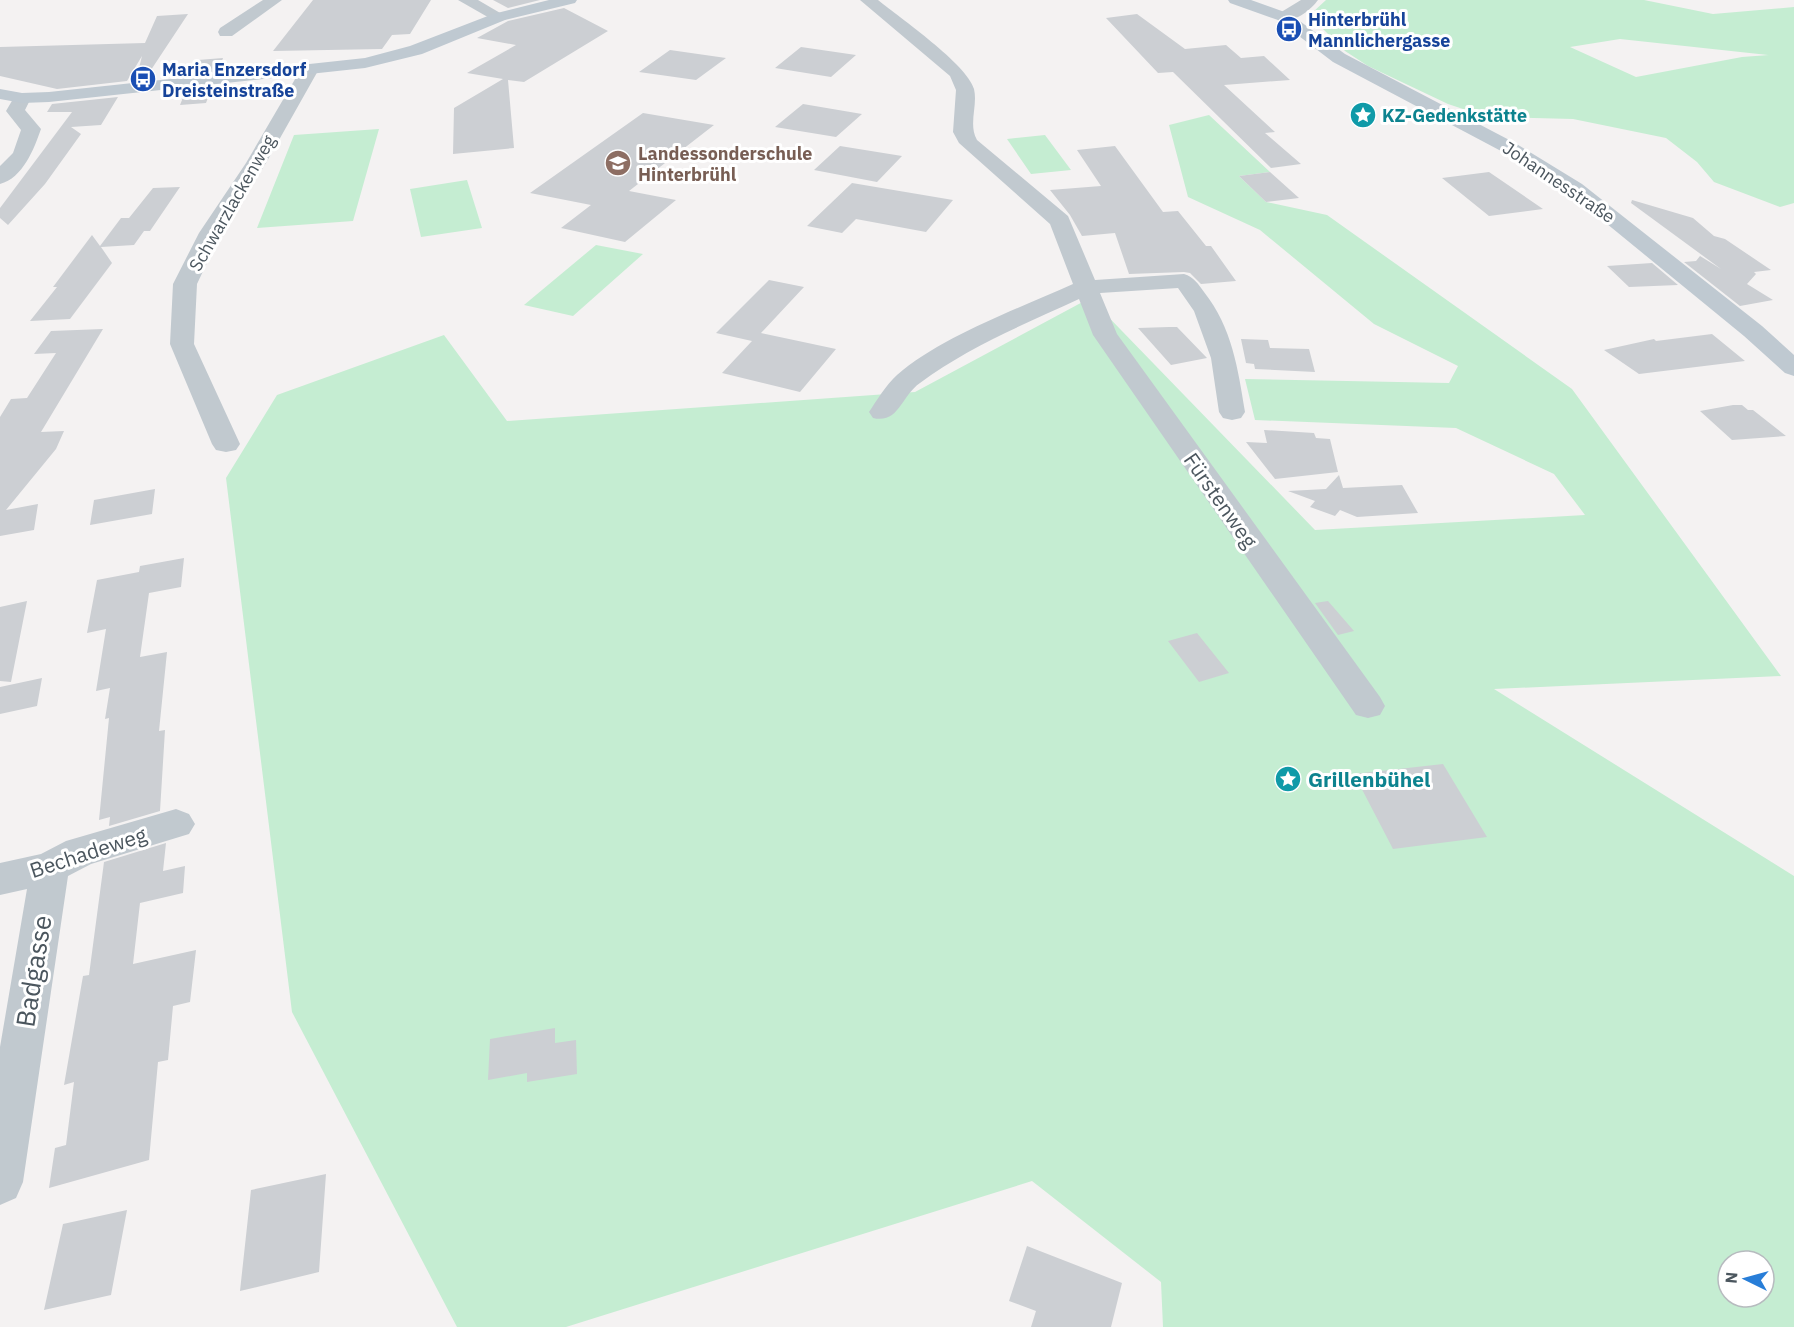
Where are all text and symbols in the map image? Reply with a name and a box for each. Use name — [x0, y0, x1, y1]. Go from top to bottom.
place label: Hinterbrühl Mannlichergasse — [1308, 8, 1451, 52]
bus stop icon: Hinterbrühl Mannlichergasse — [1274, 14, 1304, 44]
place label: Maria Enzersdorf Dreisteinstraße — [162, 58, 307, 102]
bus stop icon: Maria Enzersdorf Dreisteinstraße — [128, 64, 158, 94]
place icon: KZ-Gedenkstätte — [1348, 100, 1378, 130]
place label: KZ-Gedenkstätte — [1382, 104, 1527, 127]
street label: Schwarzlackenweg — [184, 130, 281, 275]
street label: Johannesstraße — [1498, 136, 1620, 228]
place label: Landessonderschule Hinterbrühl — [638, 142, 812, 186]
school or university icon: Landessonderschule Hinterbrühl — [603, 148, 633, 178]
street label: Fürstenweg — [1178, 447, 1264, 553]
place icon: Grillenbühel — [1273, 764, 1303, 794]
place label: Grillenbühel — [1308, 765, 1430, 793]
street label: Bechadeweg — [26, 820, 150, 884]
street label: Badgasse — [7, 913, 59, 1029]
north arrow — [1716, 1249, 1776, 1309]
text: N — [1721, 1271, 1742, 1284]

